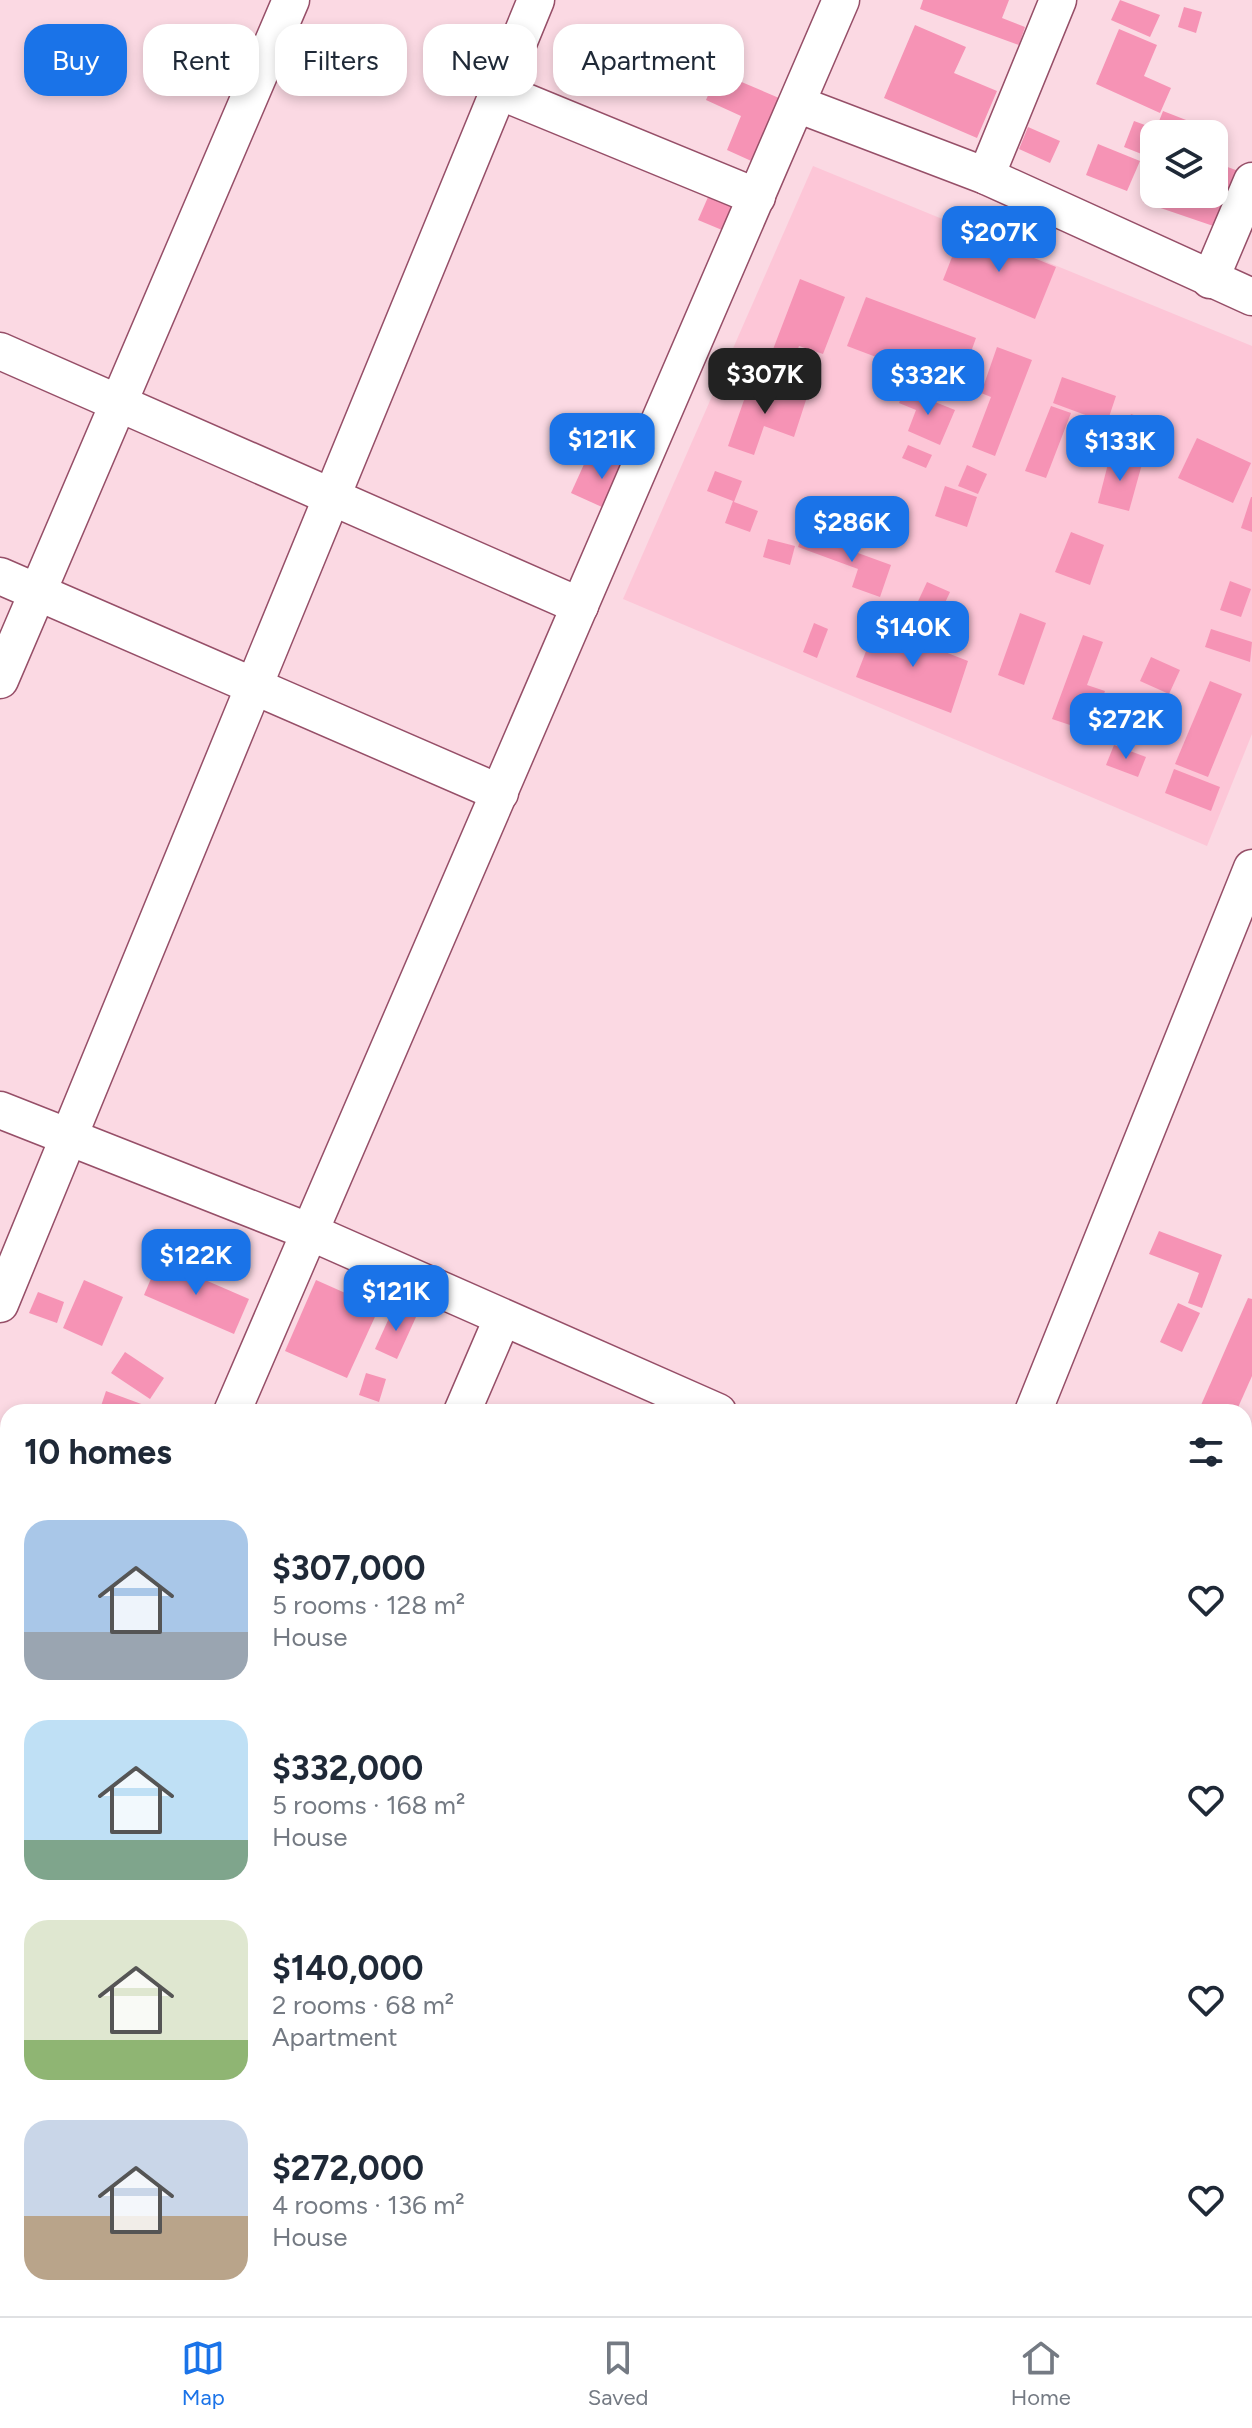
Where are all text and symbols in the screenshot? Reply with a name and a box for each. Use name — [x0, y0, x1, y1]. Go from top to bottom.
chip: Buy — [24, 24, 127, 96]
chip: Rent — [143, 24, 259, 96]
chip: Filters — [275, 24, 407, 96]
chip: New — [423, 24, 537, 96]
chip: Apartment — [553, 24, 744, 96]
map controls — [1140, 120, 1228, 208]
button: layers — [1140, 120, 1228, 208]
pin: $207K — [943, 206, 1055, 274]
text: $207K — [960, 216, 1038, 248]
pin: $307K — [709, 348, 821, 416]
pin: $332K — [872, 349, 984, 417]
text: $307K — [726, 358, 804, 390]
text: $332K — [890, 359, 966, 391]
pin: $121K — [546, 413, 658, 481]
pin: $133K — [1064, 415, 1176, 483]
text: $121K — [568, 423, 636, 455]
text: $133K — [1084, 425, 1156, 457]
pin: $286K — [796, 496, 908, 564]
text: $286K — [813, 506, 891, 538]
pin: $140K — [857, 601, 969, 669]
text: $140K — [875, 611, 951, 643]
pin: $272K — [1070, 693, 1182, 761]
text: $272K — [1088, 703, 1164, 735]
pin: $122K — [140, 1229, 252, 1297]
text: $122K — [160, 1239, 232, 1271]
pin: $121K — [340, 1265, 452, 1333]
text: $121K — [362, 1275, 430, 1307]
icon: filters — [1184, 1430, 1228, 1474]
text: 10 homes — [24, 1432, 172, 1473]
text: $307,000 — [272, 1548, 426, 1589]
icon: home — [88, 1552, 184, 1648]
icon: heart — [1184, 1578, 1228, 1622]
text: 5 rooms · 128 m² — [272, 1589, 465, 1621]
text: House — [272, 1621, 347, 1653]
text: $332,000 — [272, 1748, 423, 1789]
icon: home — [88, 1752, 184, 1848]
icon: heart — [1184, 1778, 1228, 1822]
text: 5 rooms · 168 m² — [272, 1789, 465, 1821]
text: House — [272, 1821, 347, 1853]
text: $140,000 — [272, 1948, 424, 1989]
icon: home — [88, 1952, 184, 2048]
icon: heart — [1184, 1978, 1228, 2022]
text: 2 rooms · 68 m² — [272, 1989, 454, 2021]
text: Apartment — [272, 2021, 398, 2053]
text: $272,000 — [272, 2148, 424, 2189]
icon: home — [88, 2152, 184, 2248]
icon: heart — [1184, 2178, 1228, 2222]
text: 4 rooms · 136 m² — [272, 2189, 465, 2221]
text: House — [272, 2221, 347, 2253]
tab: Map — [181, 2336, 225, 2411]
tab: Saved — [588, 2336, 648, 2411]
tab: Home — [1011, 2336, 1071, 2411]

